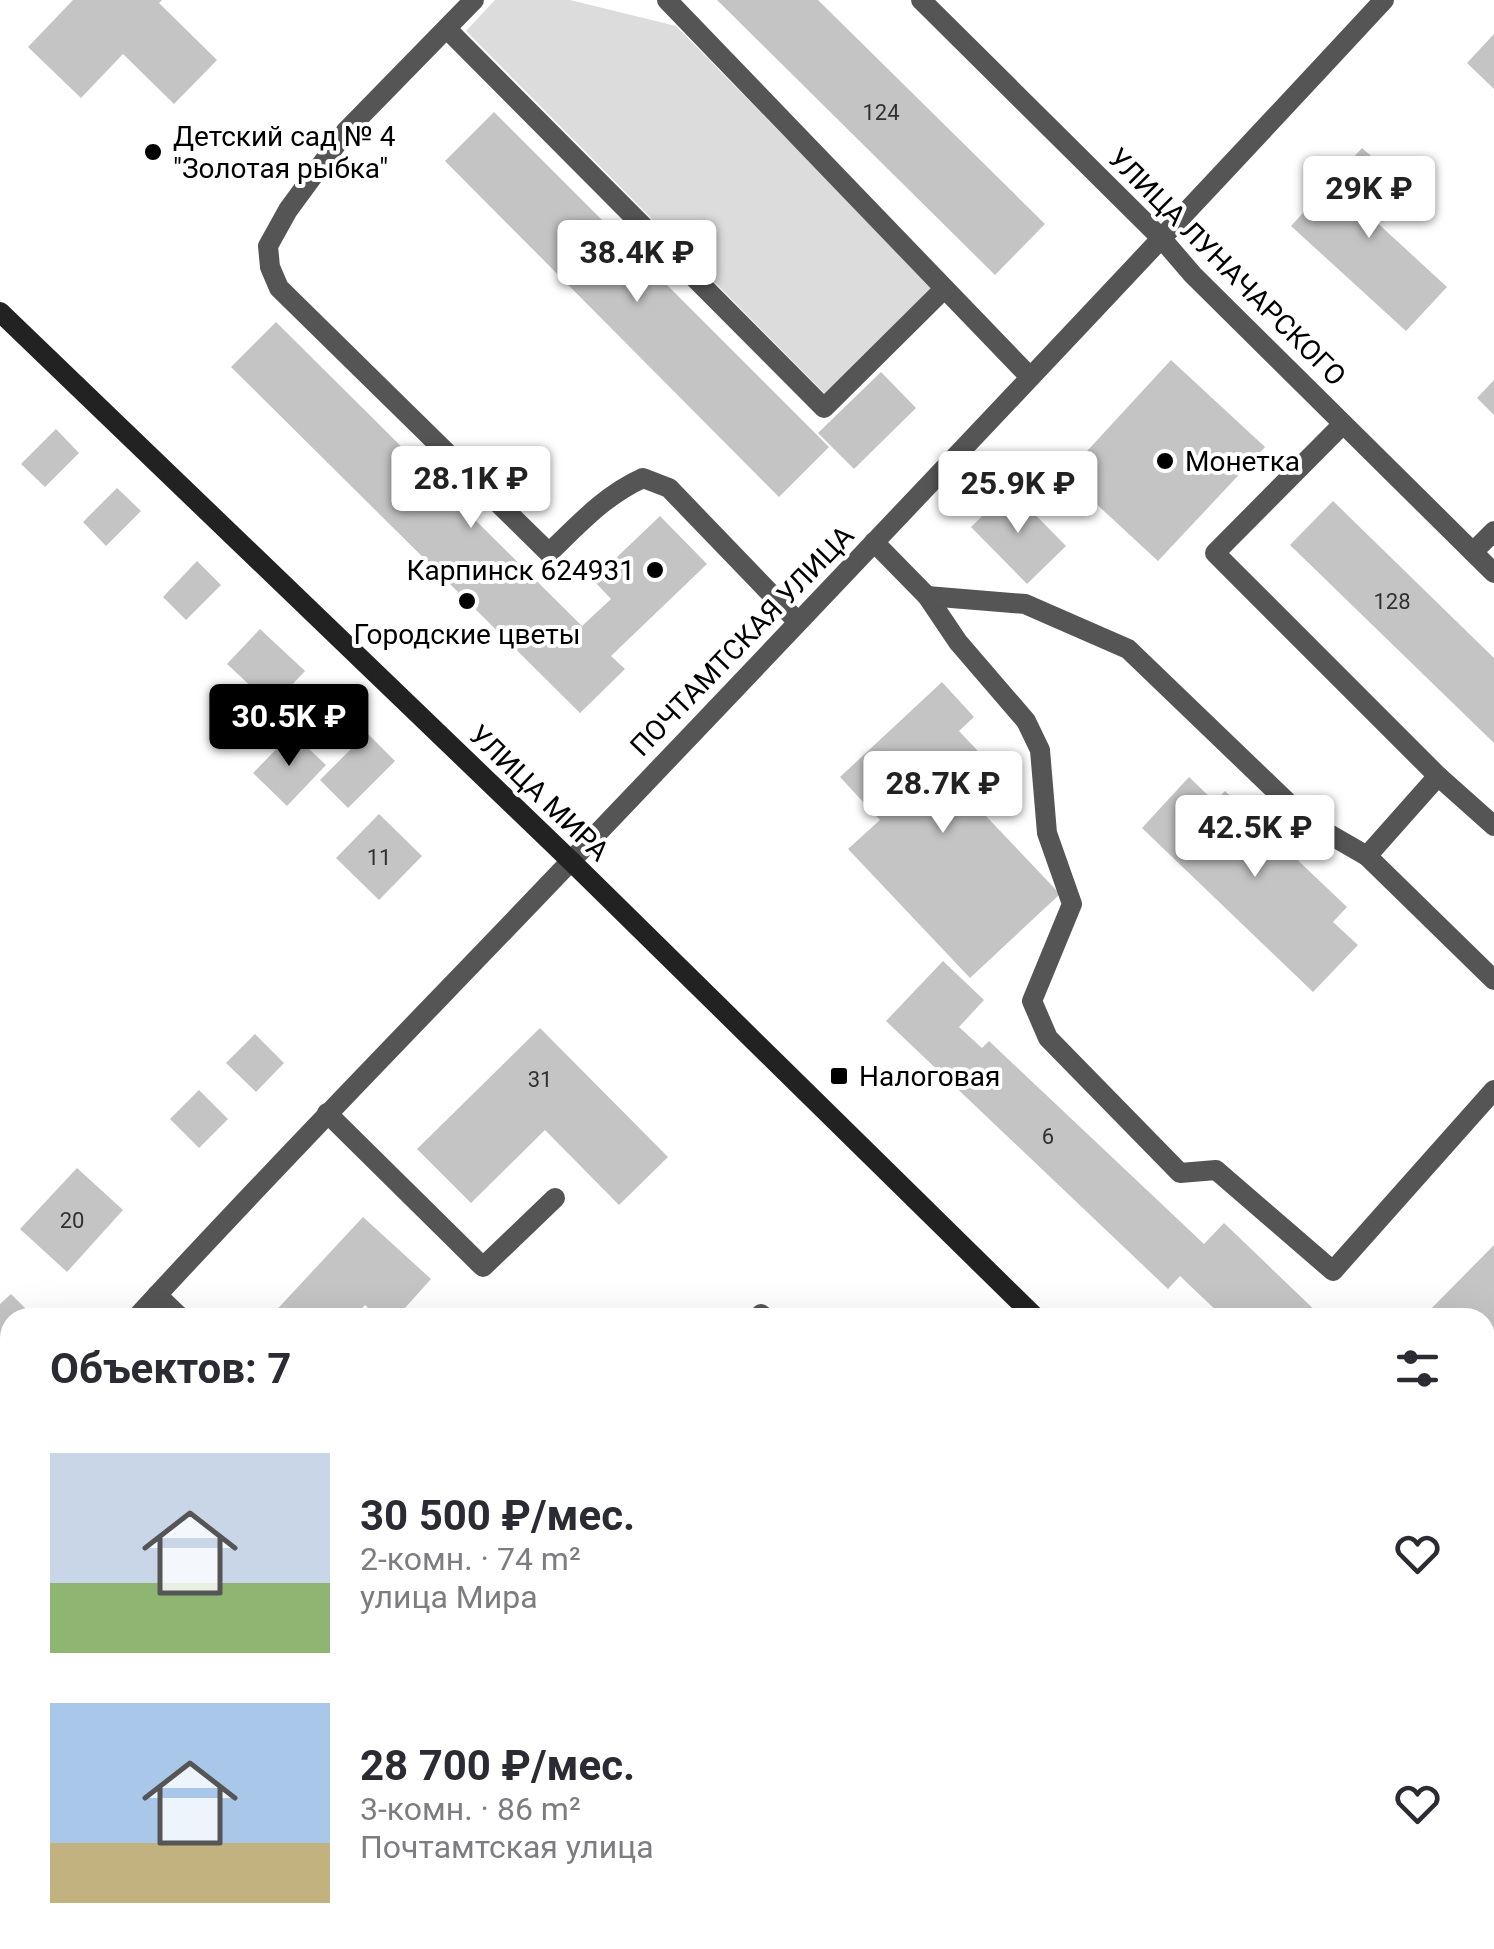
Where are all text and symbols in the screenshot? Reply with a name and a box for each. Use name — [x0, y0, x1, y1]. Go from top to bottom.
house number: 124 — [862, 100, 900, 125]
place label: Детский сад № 4 "Золотая рыбка" — [173, 120, 396, 185]
marker: Детский сад № 4 "Золотая рыбка" — [142, 141, 164, 163]
street label: УЛИЦА ЛУНАЧАРСКОГО — [1101, 141, 1353, 393]
pin: 29K ₽ — [1299, 156, 1439, 241]
text: 29K ₽ — [1325, 169, 1413, 207]
pin: 38.4K ₽ — [545, 220, 729, 305]
text: 38.4K ₽ — [579, 233, 695, 271]
place label: Монетка — [1185, 445, 1300, 478]
pin: 28.1K ₽ — [379, 446, 563, 531]
marker: Монетка — [1154, 450, 1176, 472]
pin: 25.9K ₽ — [926, 451, 1110, 536]
text: 28.1K ₽ — [413, 459, 529, 497]
text: 25.9K ₽ — [960, 464, 1076, 502]
street label: ПОЧТАМТСКАЯ УЛИЦА — [623, 519, 861, 763]
place label: Карпинск 624931 — [406, 554, 635, 587]
marker: Карпинск 624931 — [644, 559, 666, 581]
house number: 128 — [1373, 589, 1411, 614]
marker: Городские цветы — [456, 590, 478, 612]
place label: Городские цветы — [354, 618, 580, 651]
pin: 30.5K ₽ — [197, 684, 381, 769]
text: 30.5K ₽ — [231, 697, 347, 735]
street label: УЛИЦА МИРА — [462, 718, 616, 868]
pin: 28.7K ₽ — [851, 751, 1035, 836]
text: 28.7K ₽ — [885, 764, 1001, 802]
pin: 42.5K ₽ — [1163, 795, 1347, 880]
text: 42.5K ₽ — [1197, 808, 1313, 846]
house number: 11 — [367, 845, 391, 870]
place label: Налоговая — [859, 1060, 1000, 1093]
marker: Налоговая — [828, 1065, 850, 1087]
house number: 31 — [528, 1067, 552, 1092]
house number: 6 — [1042, 1124, 1054, 1149]
house number: 20 — [60, 1208, 84, 1233]
icon: filters — [1390, 1341, 1445, 1396]
text: Объектов: 7 — [50, 1344, 291, 1393]
text: 30 500 ₽/мес. — [360, 1491, 635, 1540]
icon: home — [130, 1493, 250, 1613]
icon: heart — [1390, 1526, 1445, 1581]
text: 2-комн. · 74 m² — [360, 1540, 581, 1578]
text: улица Мира — [360, 1578, 538, 1616]
text: 28 700 ₽/мес. — [360, 1741, 635, 1790]
icon: home — [130, 1743, 250, 1863]
icon: heart — [1390, 1776, 1445, 1831]
text: 3-комн. · 86 m² — [360, 1790, 581, 1828]
text: Почтамтская улица — [360, 1828, 654, 1866]

